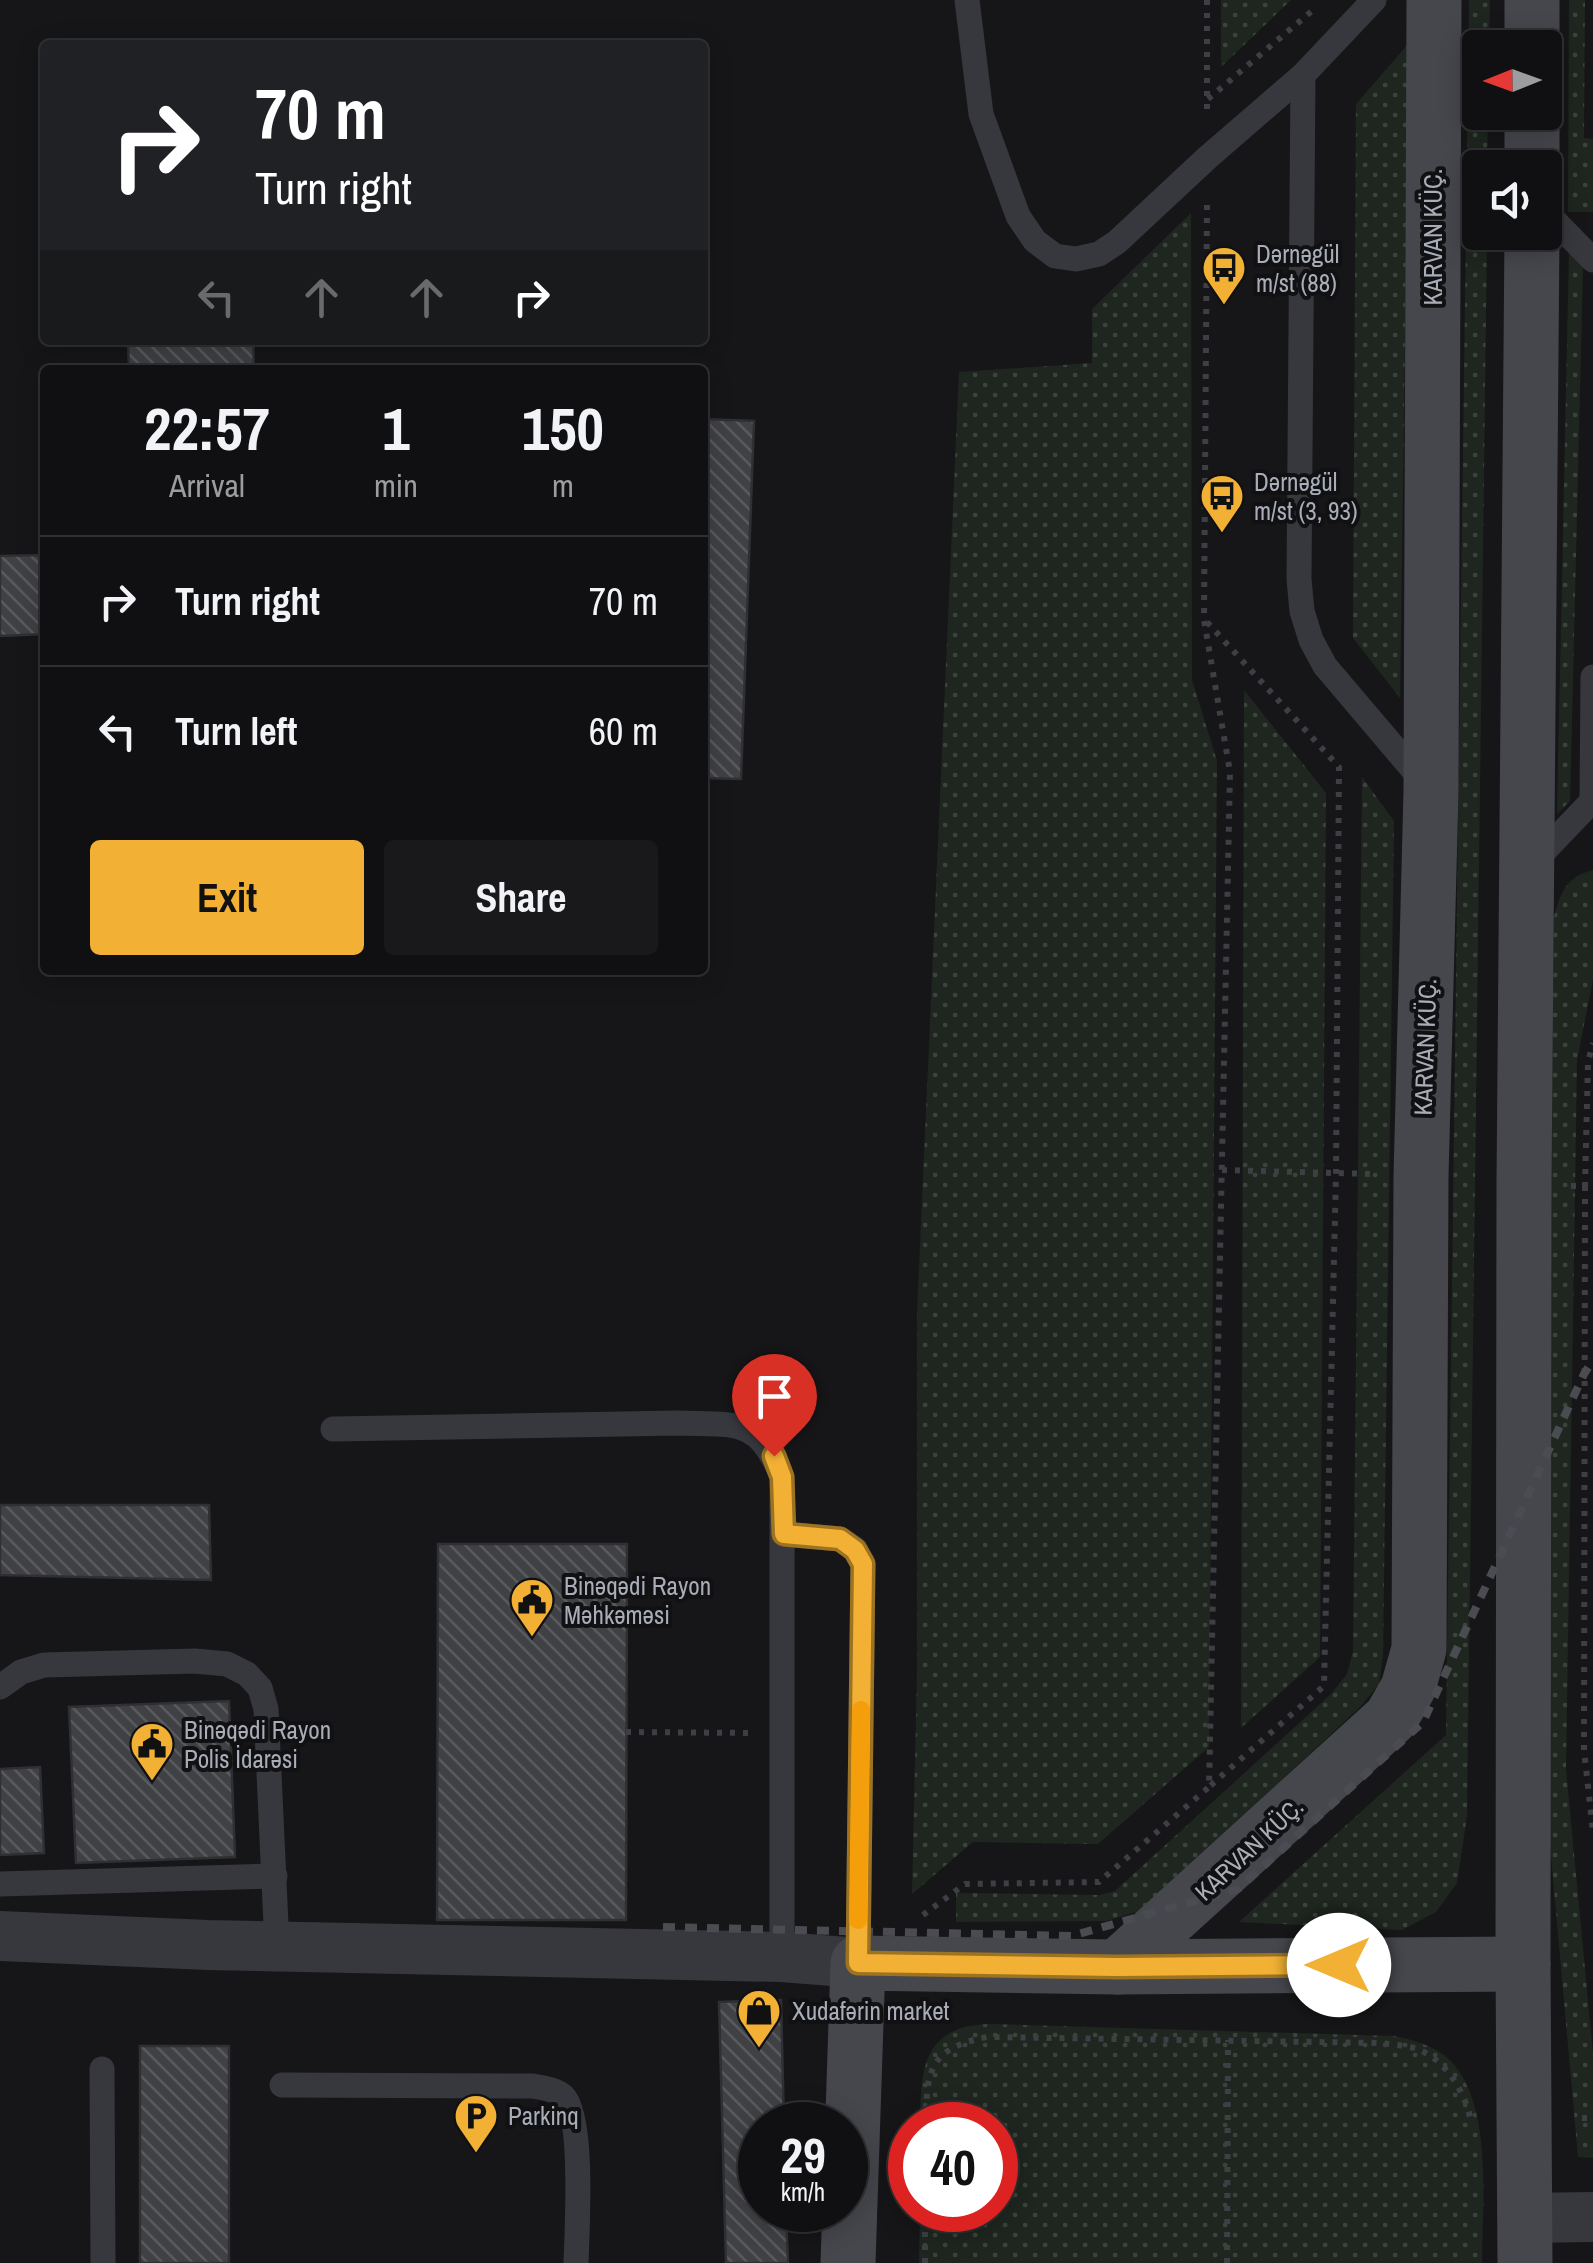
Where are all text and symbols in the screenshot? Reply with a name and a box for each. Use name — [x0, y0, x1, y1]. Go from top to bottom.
north arrow — [1462, 30, 1562, 130]
map controls — [1462, 30, 1562, 250]
text: 70 m — [255, 67, 386, 161]
icon: right — [90, 80, 220, 210]
button: sound — [1462, 150, 1562, 250]
text: Turn right — [255, 157, 412, 218]
street label: KARVAN KÜÇ. — [1416, 168, 1450, 306]
place label: Dərnəgül m/st (88) — [1256, 237, 1339, 300]
bus stop icon: Dərnəgül m/st (88) — [1201, 245, 1247, 306]
icon: left — [189, 270, 244, 325]
icon: ahead — [294, 270, 349, 325]
icon: ahead — [399, 270, 454, 325]
icon: right — [504, 270, 559, 325]
text: 22:57 — [144, 388, 270, 469]
text: 1 — [382, 388, 410, 469]
text: 150 — [522, 388, 604, 469]
text: Arrival — [169, 464, 245, 507]
text: min — [374, 464, 418, 507]
text: m — [552, 464, 574, 507]
place label: Dərnəgül m/st (3, 93) — [1254, 465, 1358, 528]
bus stop icon: Dərnəgül m/st (3, 93) — [1199, 473, 1245, 534]
icon: right — [90, 574, 145, 629]
text: Turn right — [175, 576, 320, 627]
text: 70 m — [589, 576, 658, 627]
icon: left — [90, 704, 145, 759]
text: Turn left — [175, 706, 297, 757]
text: 60 m — [589, 706, 658, 757]
button: Exit — [90, 840, 364, 955]
button: Share — [384, 840, 658, 955]
street label: KARVAN KÜÇ. — [1406, 978, 1444, 1116]
pin — [732, 1354, 817, 1457]
icon: arrive — [747, 1369, 802, 1424]
place label: Binəqədi Rayon Məhkəməsi — [564, 1569, 711, 1632]
public building icon: Binəqədi Rayon Məhkəməsi — [509, 1577, 555, 1638]
place label: Binəqədi Rayon Polis İdarəsi — [184, 1713, 331, 1776]
public building icon: Binəqədi Rayon Polis İdarəsi — [129, 1721, 175, 1782]
street label: KARVAN KÜÇ. — [1187, 1790, 1311, 1908]
position arrow — [1287, 1913, 1391, 2017]
shop icon: Xudafərin market — [736, 1988, 782, 2049]
place label: Xudafərin market — [792, 1994, 950, 2028]
parking icon: Parkinq — [453, 2093, 499, 2154]
place label: Parkinq — [508, 2099, 579, 2133]
speed limit sign: 40 — [888, 2102, 1018, 2232]
text: 29 — [780, 2121, 826, 2189]
text: km/h — [781, 2175, 825, 2209]

